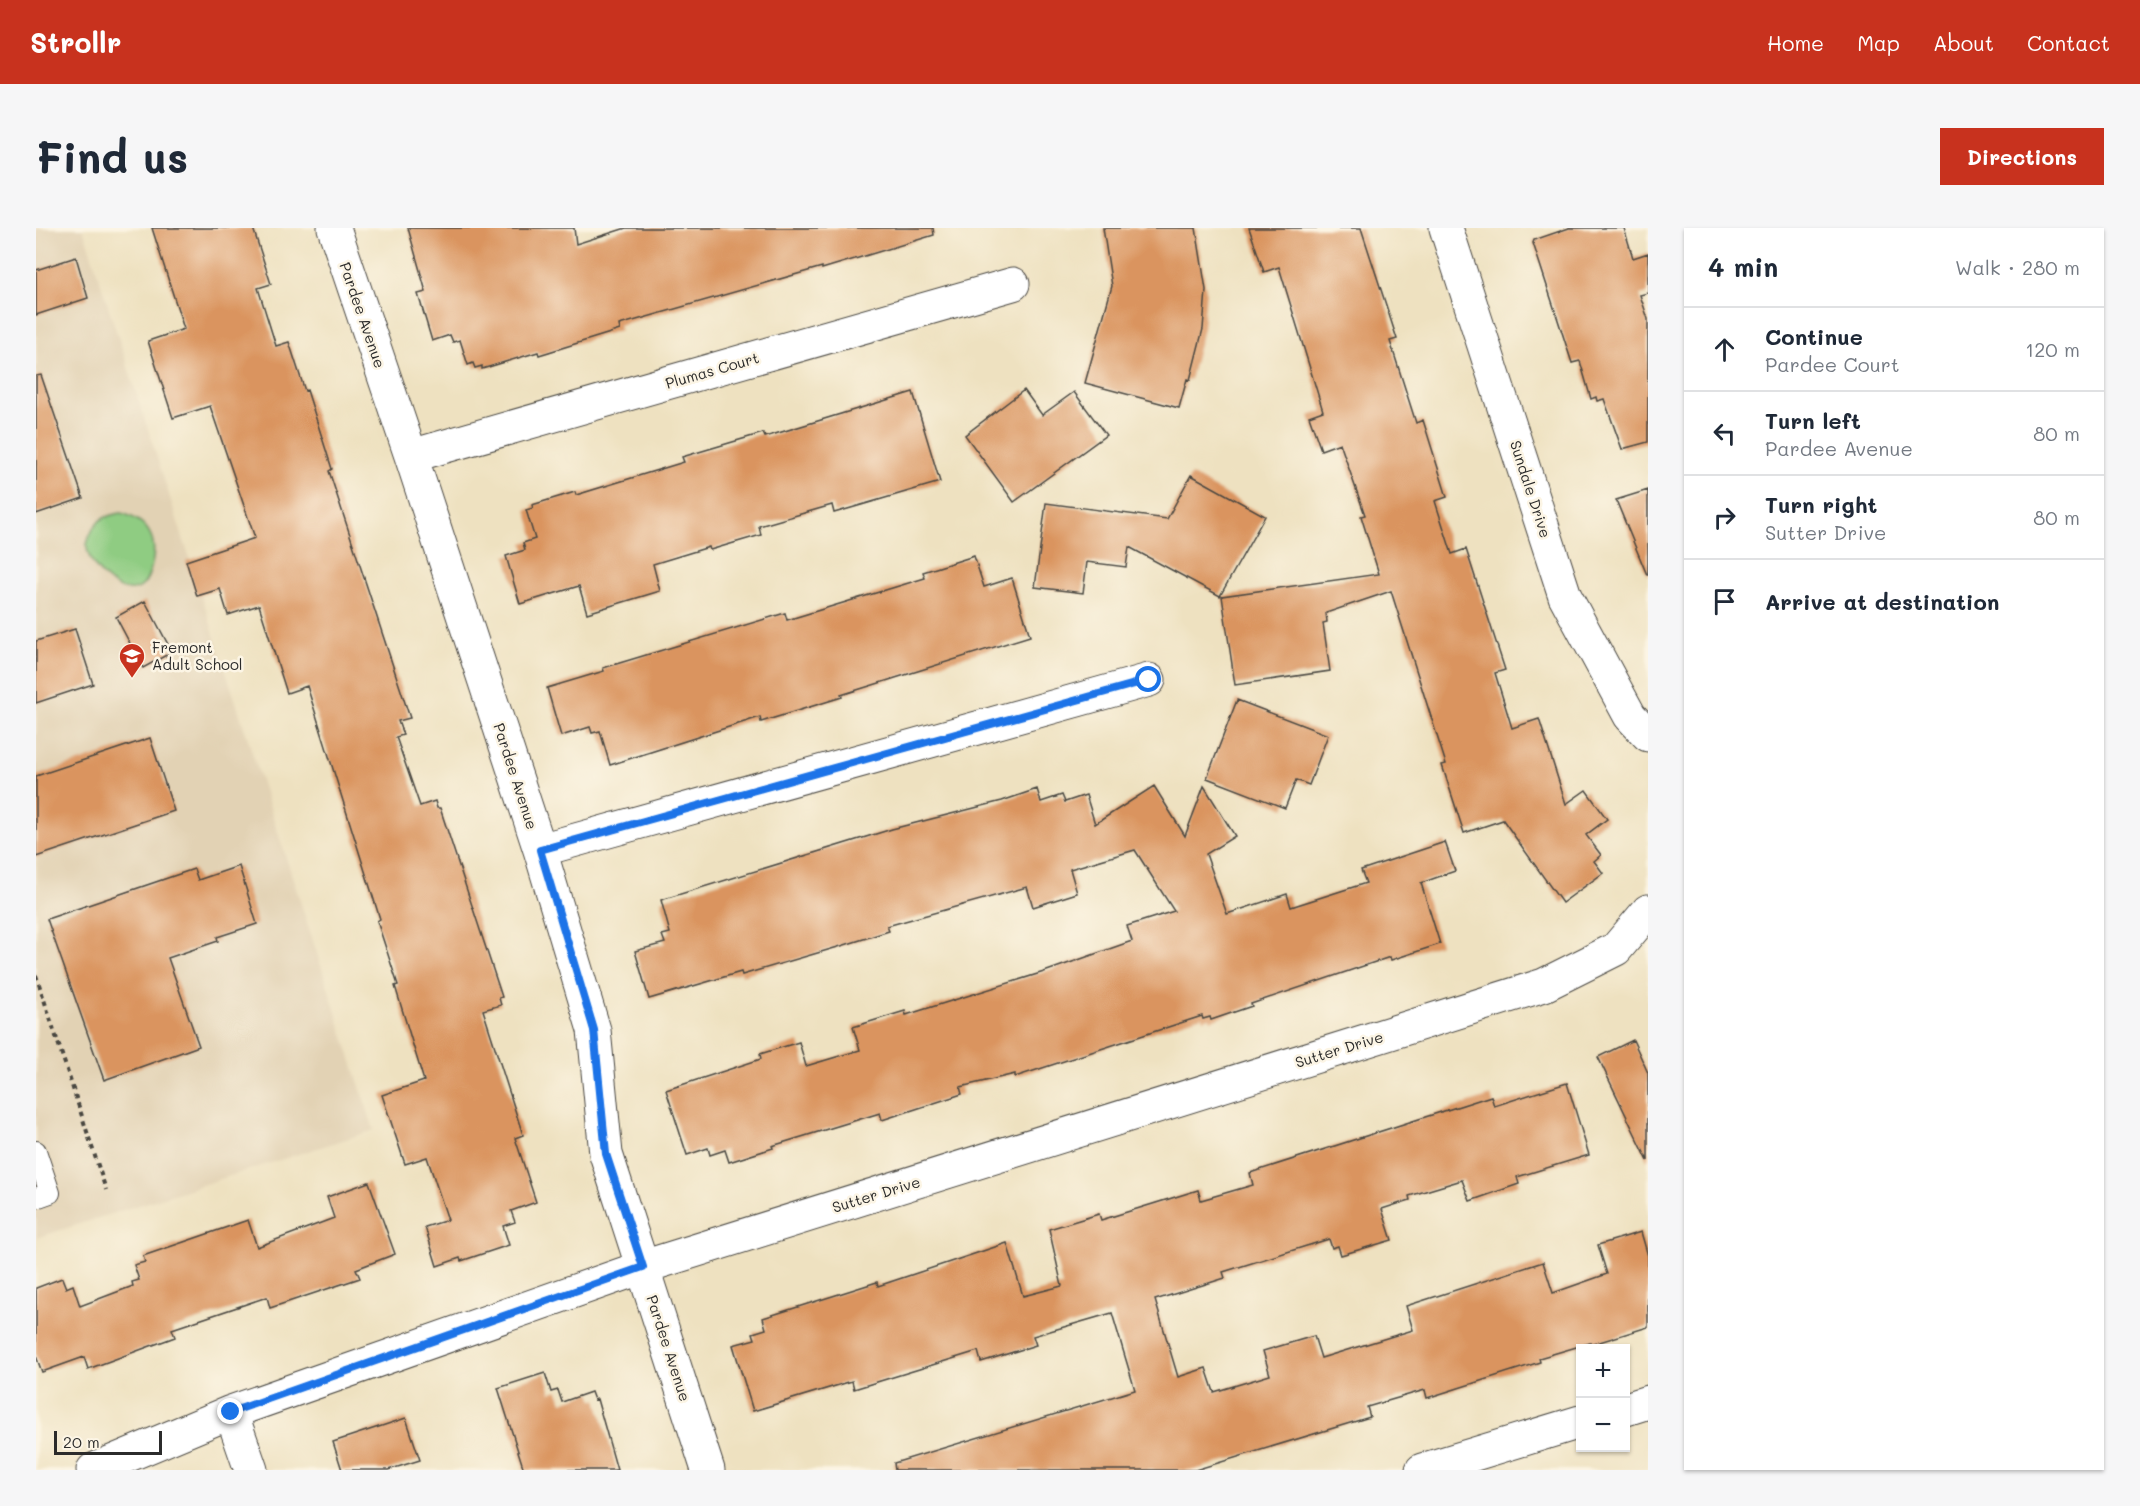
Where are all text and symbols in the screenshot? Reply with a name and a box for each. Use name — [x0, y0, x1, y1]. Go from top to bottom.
text: Strollr — [30, 24, 121, 60]
text: Home — [1767, 29, 1824, 56]
text: Map — [1857, 29, 1900, 56]
text: About — [1933, 29, 1994, 56]
text: Contact — [2027, 29, 2110, 56]
button: Directions — [1940, 128, 2104, 185]
text: Find us — [36, 129, 188, 184]
text: 4 min — [1708, 250, 1778, 284]
text: Walk · 280 m — [1955, 254, 2080, 280]
street label: Pardee Avenue — [336, 259, 390, 371]
text: Continue — [1765, 322, 1863, 351]
icon: ahead — [1708, 333, 1741, 366]
text: 120 m — [2025, 336, 2080, 362]
street label: Plumas Court — [663, 347, 761, 393]
text: Pardee Court — [1765, 351, 1899, 377]
text: Turn left — [1765, 406, 1861, 435]
icon: left — [1708, 417, 1741, 450]
text: 80 m — [2033, 420, 2080, 446]
text: Pardee Avenue — [1765, 435, 1913, 461]
street label: Sundale Drive — [1506, 438, 1556, 540]
text: Turn right — [1765, 490, 1877, 519]
icon: right — [1708, 501, 1741, 534]
text: 80 m — [2033, 504, 2080, 530]
text: Sutter Drive — [1765, 519, 1886, 545]
icon: arrive — [1708, 585, 1741, 618]
text: Arrive at destination — [1765, 587, 2000, 616]
place label: Fremont Adult School — [152, 637, 243, 674]
school or university icon: Fremont Adult School — [117, 641, 147, 679]
route start — [1135, 666, 1161, 692]
street label: Pardee Avenue — [489, 720, 543, 832]
street label: Sutter Drive — [1293, 1026, 1385, 1072]
street label: Sutter Drive — [830, 1171, 922, 1217]
street label: Pardee Avenue — [642, 1292, 696, 1404]
map controls — [1576, 1344, 1630, 1452]
button: + — [1576, 1344, 1630, 1398]
route end — [217, 1398, 243, 1424]
button: − — [1576, 1398, 1630, 1452]
scale bar — [54, 1428, 162, 1456]
text: 20 m — [63, 1431, 100, 1452]

